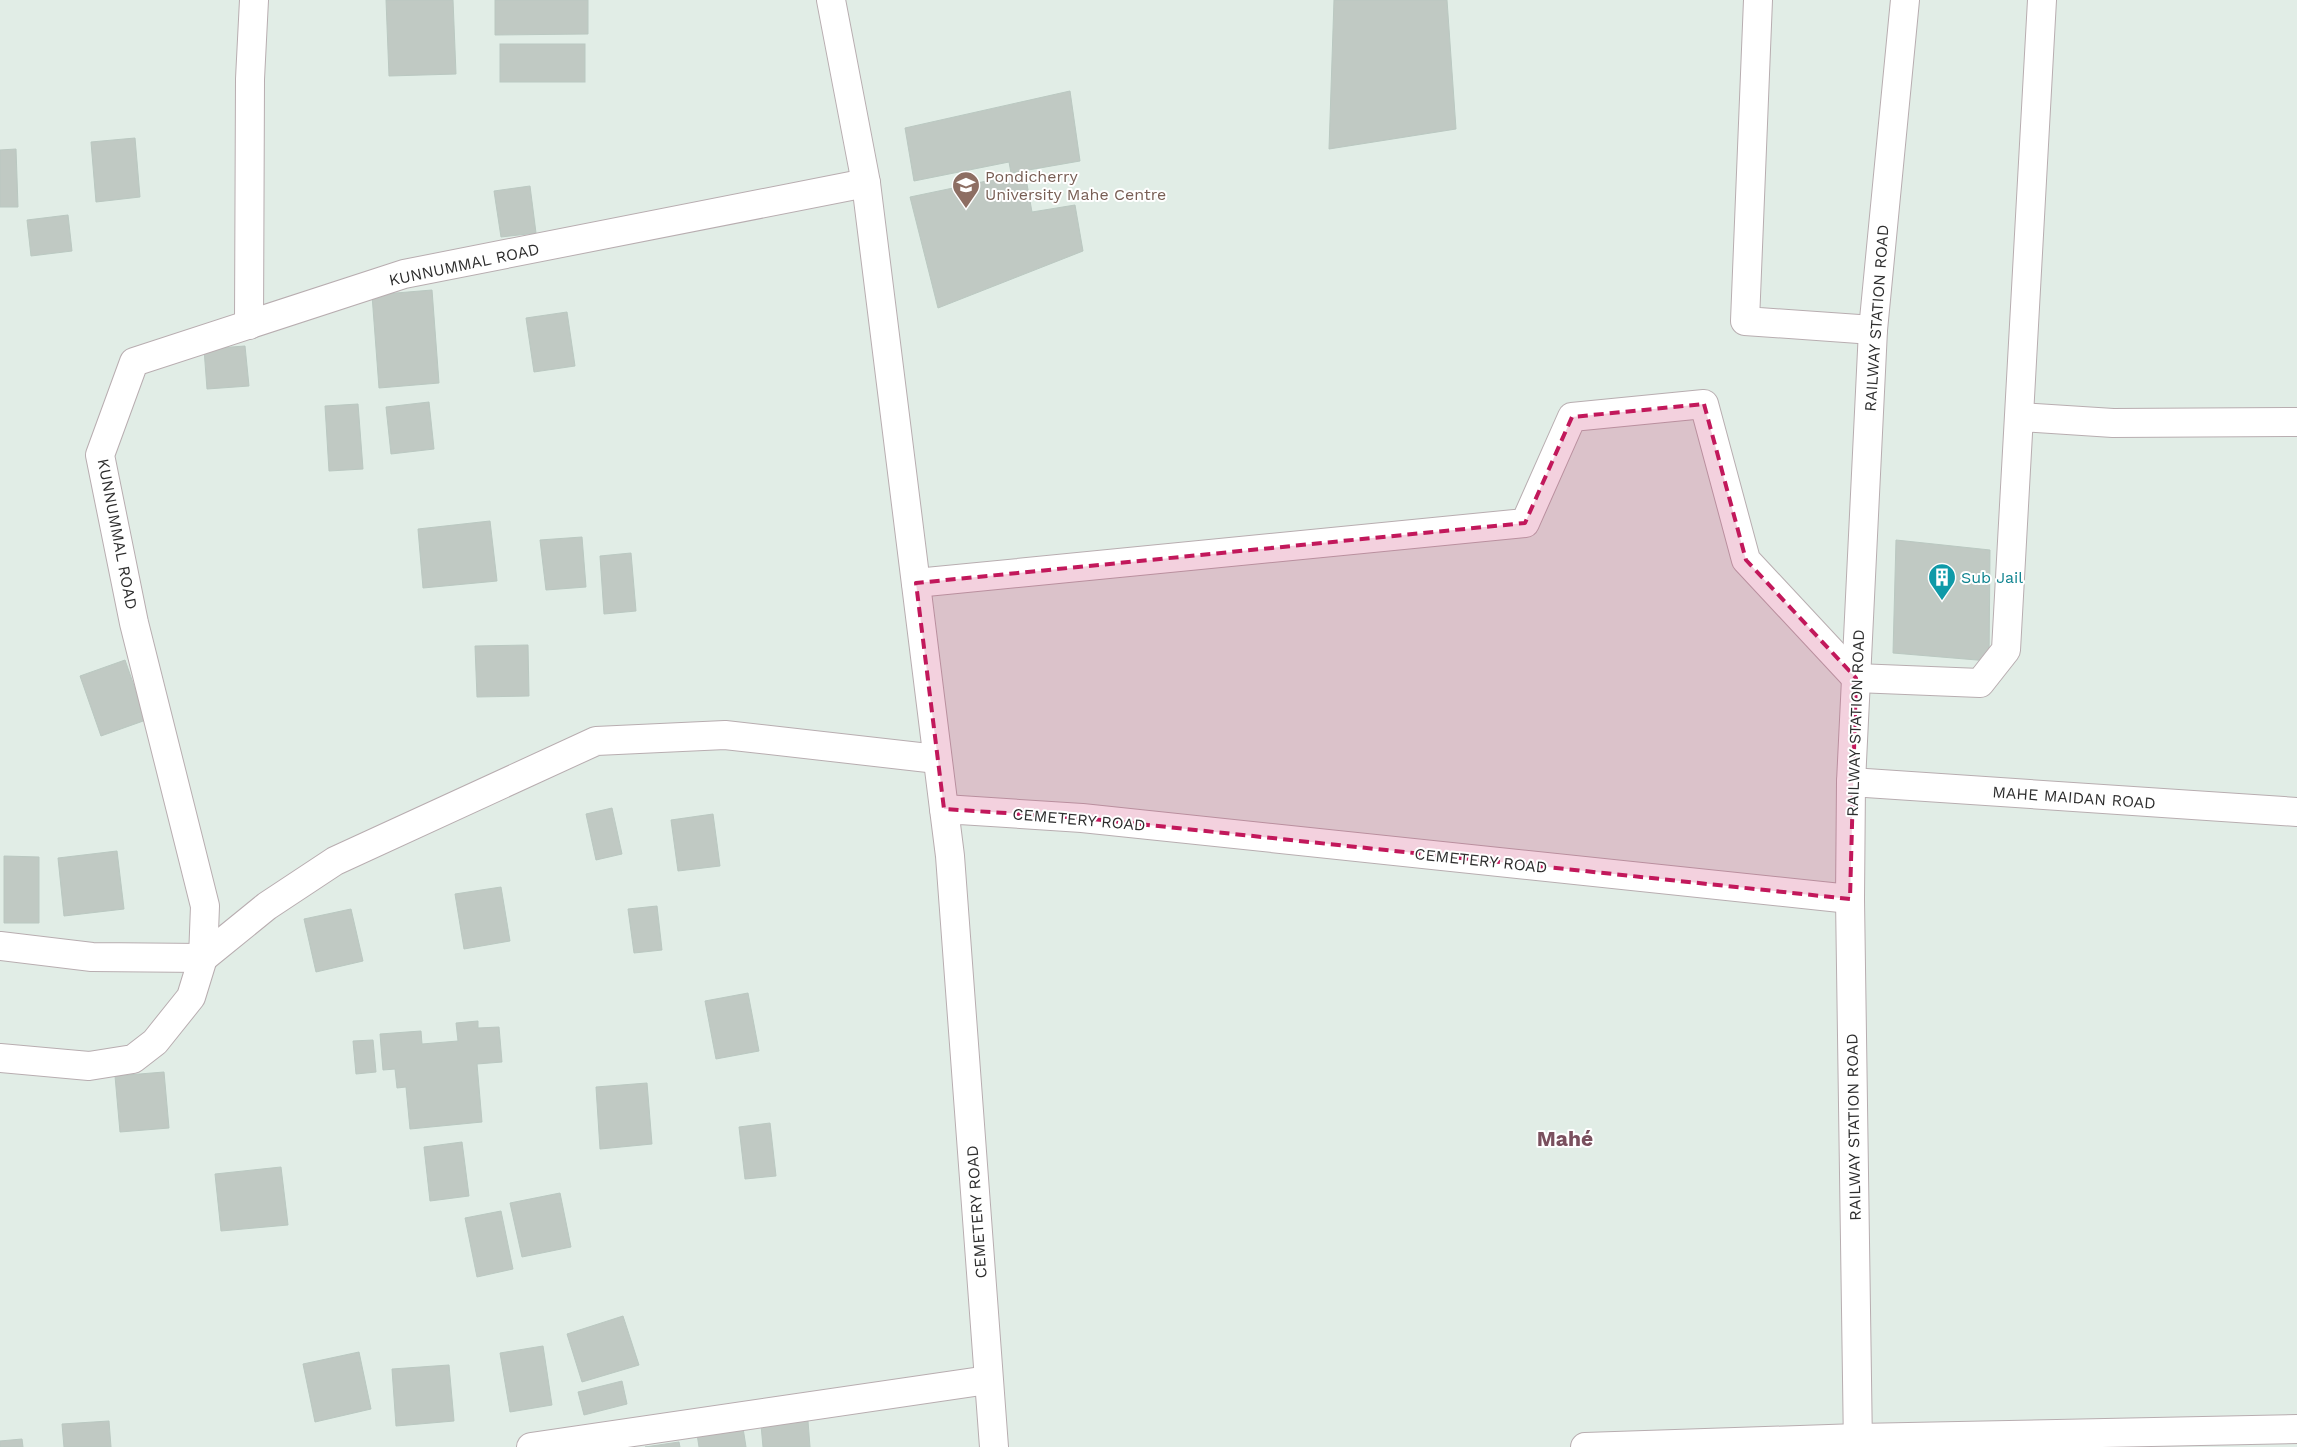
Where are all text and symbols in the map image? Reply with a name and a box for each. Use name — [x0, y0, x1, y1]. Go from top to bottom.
place label: Pondicherry University Mahe Centre — [985, 167, 1166, 204]
school or university icon: Pondicherry University Mahe Centre — [951, 170, 981, 209]
street label: RAILWAY STATION ROAD — [1860, 224, 1893, 412]
street label: KUNNUMMAL ROAD — [387, 239, 541, 290]
street label: KUNNUMMAL ROAD — [94, 457, 141, 611]
building icon: Sub Jail — [1927, 562, 1957, 601]
place label: Sub Jail — [1961, 568, 2023, 587]
street label: RAILWAY STATION ROAD — [1843, 629, 1868, 817]
street label: MAHE MAIDAN ROAD — [1992, 782, 2156, 813]
street label: CEMETERY ROAD — [1012, 804, 1146, 835]
street label: CEMETERY ROAD — [1414, 844, 1548, 877]
street label: RAILWAY STATION ROAD — [1842, 1033, 1865, 1221]
district label: Mahé — [1537, 1126, 1593, 1151]
street label: CEMETERY ROAD — [962, 1145, 991, 1279]

